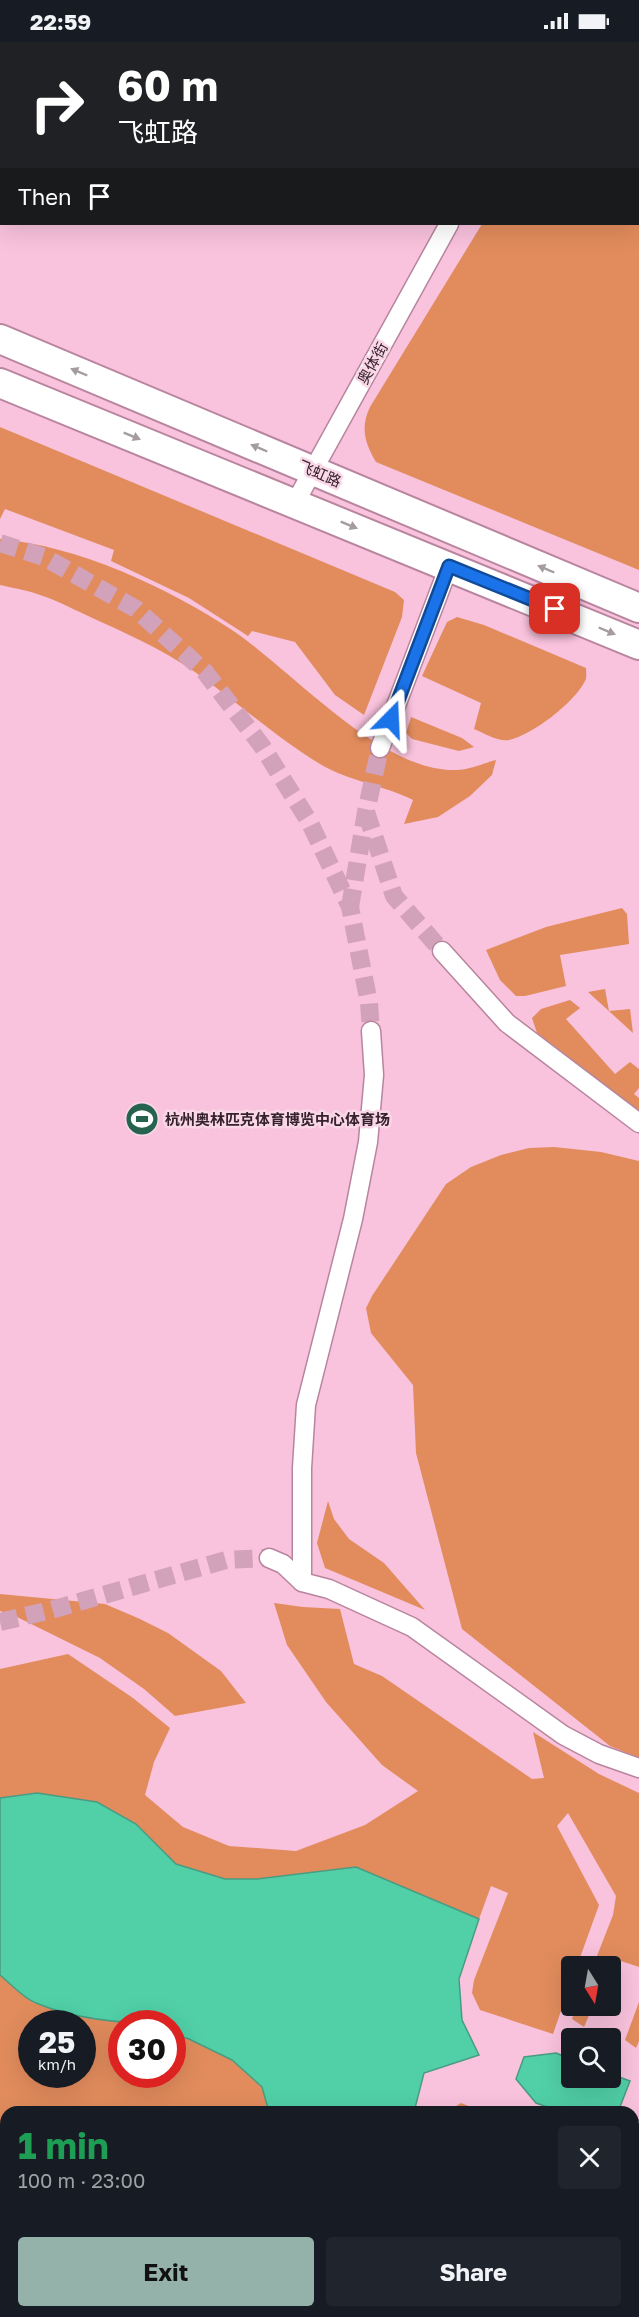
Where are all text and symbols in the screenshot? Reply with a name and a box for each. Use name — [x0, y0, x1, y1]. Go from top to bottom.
text: 22:59 — [30, 8, 91, 35]
text: 60 m — [117, 60, 218, 110]
icon: right — [18, 66, 96, 144]
text: 飞虹路 — [117, 116, 198, 148]
icon: arrive — [83, 180, 116, 213]
text: Then — [18, 183, 71, 210]
street label: 奥体街 — [353, 339, 391, 387]
one-way arrow — [70, 367, 88, 377]
one-way arrow — [124, 431, 142, 441]
one-way arrow — [249, 443, 267, 453]
street label: 飞虹路 — [296, 456, 344, 490]
one-way arrow — [340, 521, 358, 530]
one-way arrow — [537, 564, 555, 574]
pin — [529, 583, 580, 634]
icon: arrive — [538, 592, 571, 625]
one-way arrow — [598, 627, 616, 636]
position arrow — [359, 687, 423, 751]
sports icon: 杭州奥林匹克体育博览中心体育场 — [124, 1101, 160, 1137]
place label: 杭州奥林匹克体育博览中心体育场 — [165, 1110, 390, 1128]
north arrow — [561, 1956, 621, 2016]
map controls — [561, 1956, 621, 2088]
speed limit sign: 30 — [108, 2010, 186, 2088]
text: 25 — [39, 2024, 75, 2060]
button: search — [561, 2028, 621, 2088]
text: km/h — [38, 2055, 76, 2073]
text: 1 min — [18, 2124, 109, 2167]
button: close — [558, 2126, 621, 2189]
text: 100 m · 23:00 — [18, 2168, 145, 2192]
button: Exit — [18, 2237, 314, 2306]
button: Share — [326, 2237, 621, 2306]

